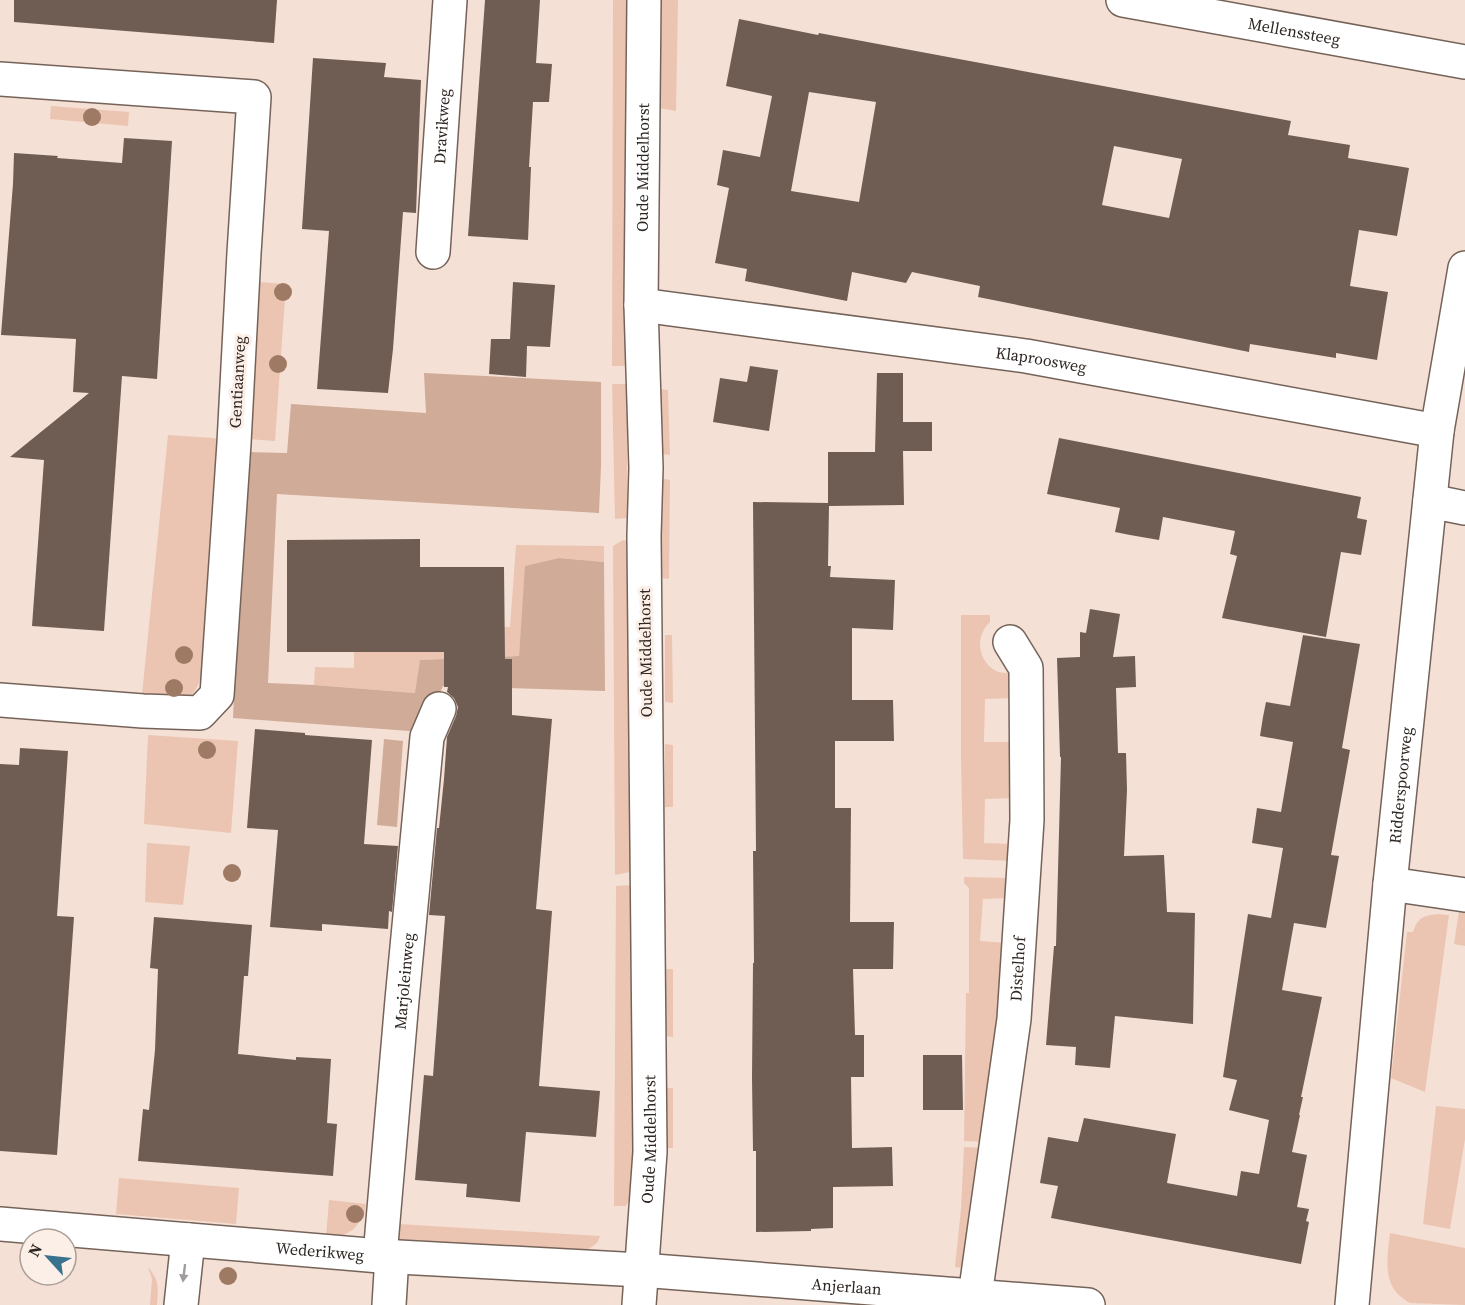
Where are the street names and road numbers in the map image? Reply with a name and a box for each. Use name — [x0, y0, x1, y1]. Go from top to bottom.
street label: Mellenssteeg — [1246, 12, 1342, 50]
street label: Dravikweg — [428, 88, 455, 165]
street label: Oude Middelhorst — [631, 102, 654, 232]
street label: Gentiaanweg — [224, 335, 250, 429]
street label: Klaproosweg — [994, 341, 1089, 378]
street label: Oude Middelhorst — [633, 588, 657, 718]
street label: Ridderspoorweg — [1383, 726, 1417, 845]
street label: Marjoleinweg — [389, 932, 419, 1030]
street label: Distelhof — [1004, 934, 1030, 1002]
street label: Oude Middelhorst — [635, 1074, 661, 1204]
street label: Wederikweg — [275, 1236, 365, 1266]
street label: Anjerlaan — [811, 1272, 883, 1300]

